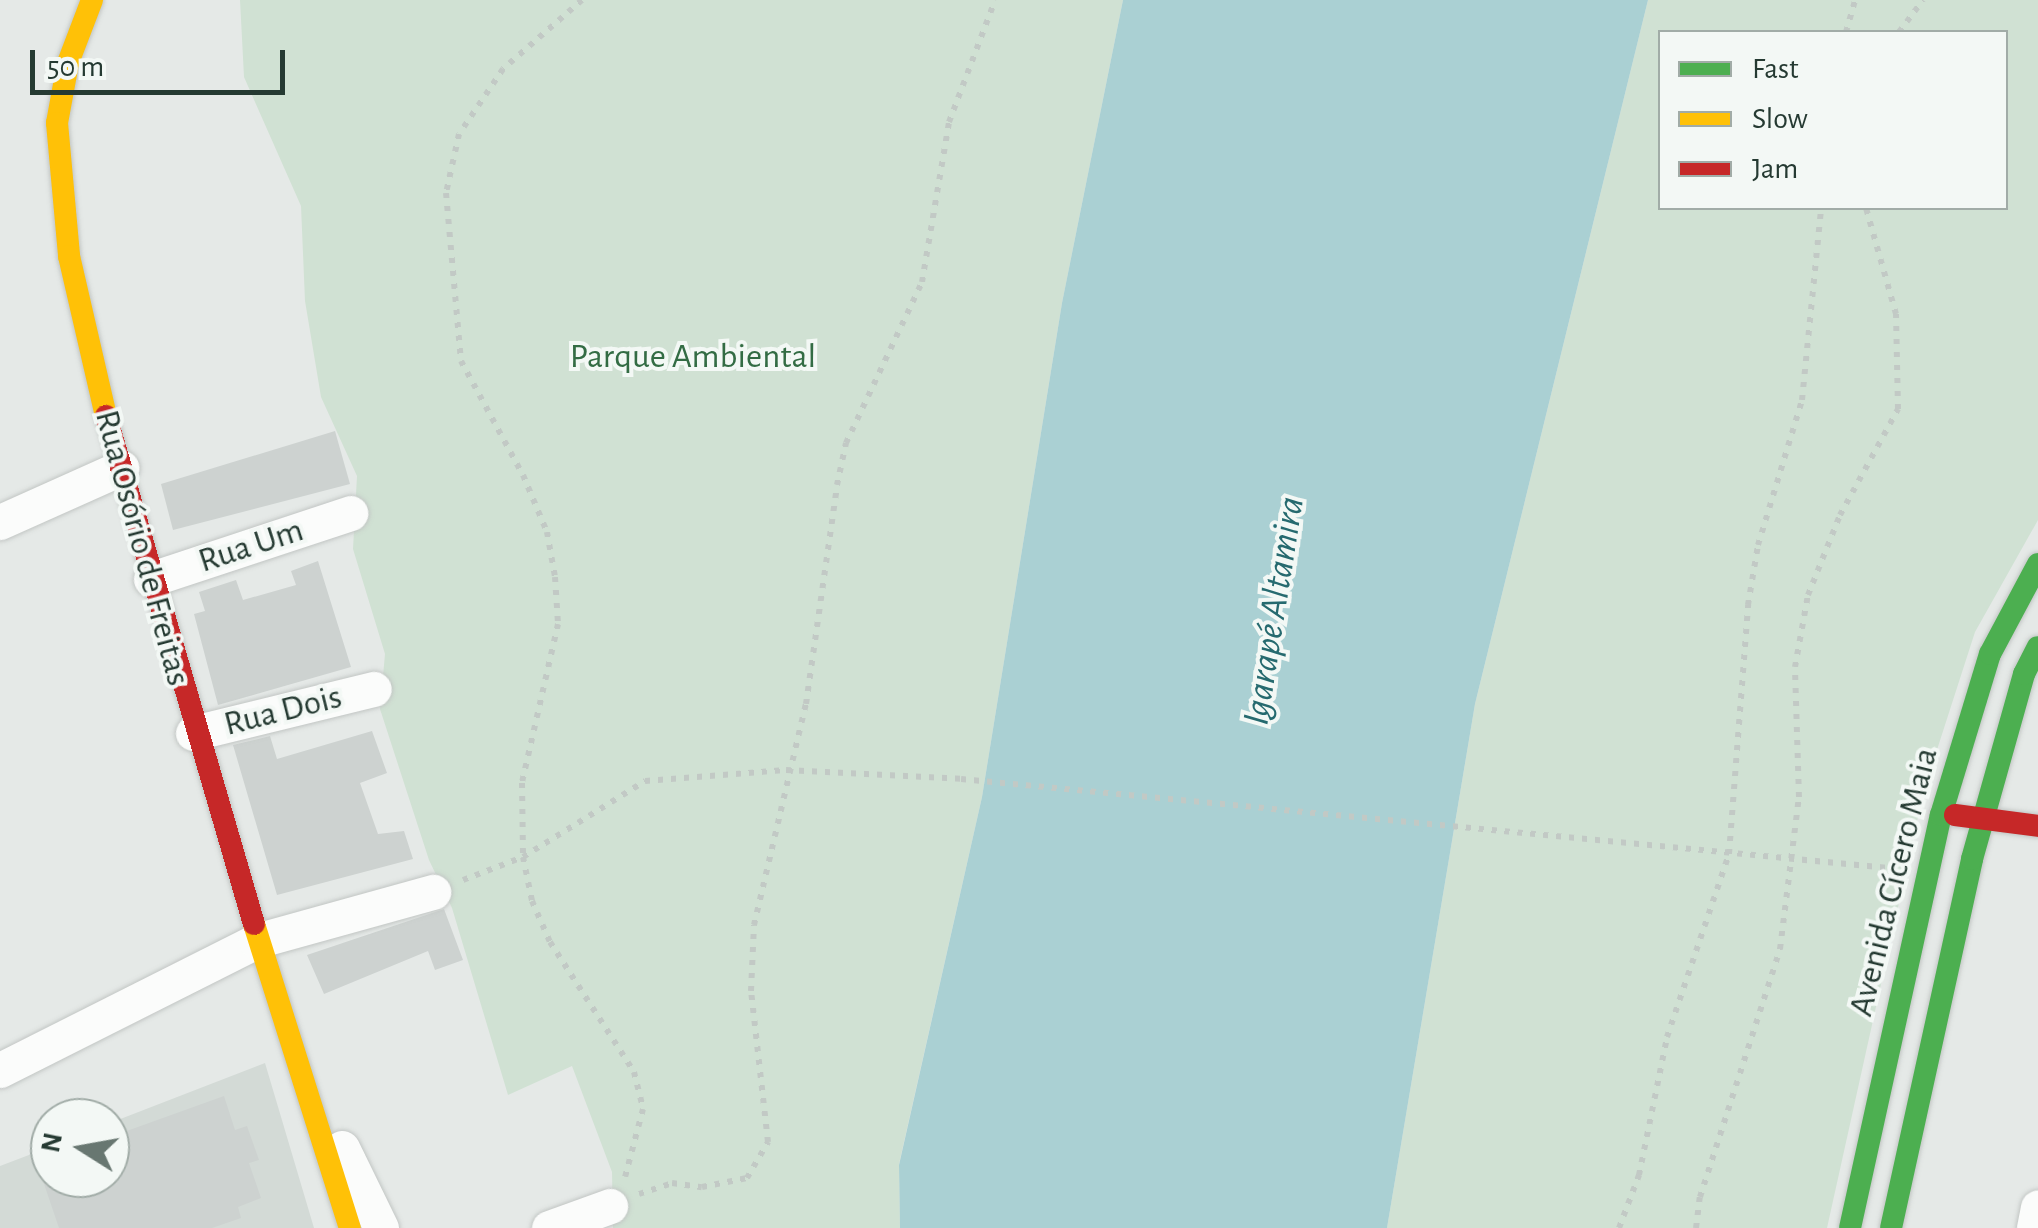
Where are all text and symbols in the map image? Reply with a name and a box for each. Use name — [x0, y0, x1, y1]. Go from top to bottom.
scale bar — [35, 30, 290, 92]
legend — [1658, 30, 2008, 210]
text: 50 m — [47, 52, 104, 82]
text: Fast — [1752, 54, 1799, 84]
text: Slow — [1752, 104, 1808, 134]
text: Jam — [1752, 154, 1798, 184]
park label: Parque Ambiental — [570, 336, 816, 378]
street label: Rua Osório de Freitas — [85, 406, 199, 690]
water label: Igarapé Altamira — [1234, 494, 1316, 728]
street label: Rua Um — [193, 509, 309, 583]
street label: Rua Dois — [220, 676, 346, 746]
street label: Avenida Cícero Maia — [1840, 743, 1948, 1021]
north arrow — [30, 1098, 130, 1198]
text: N — [37, 1130, 68, 1155]

